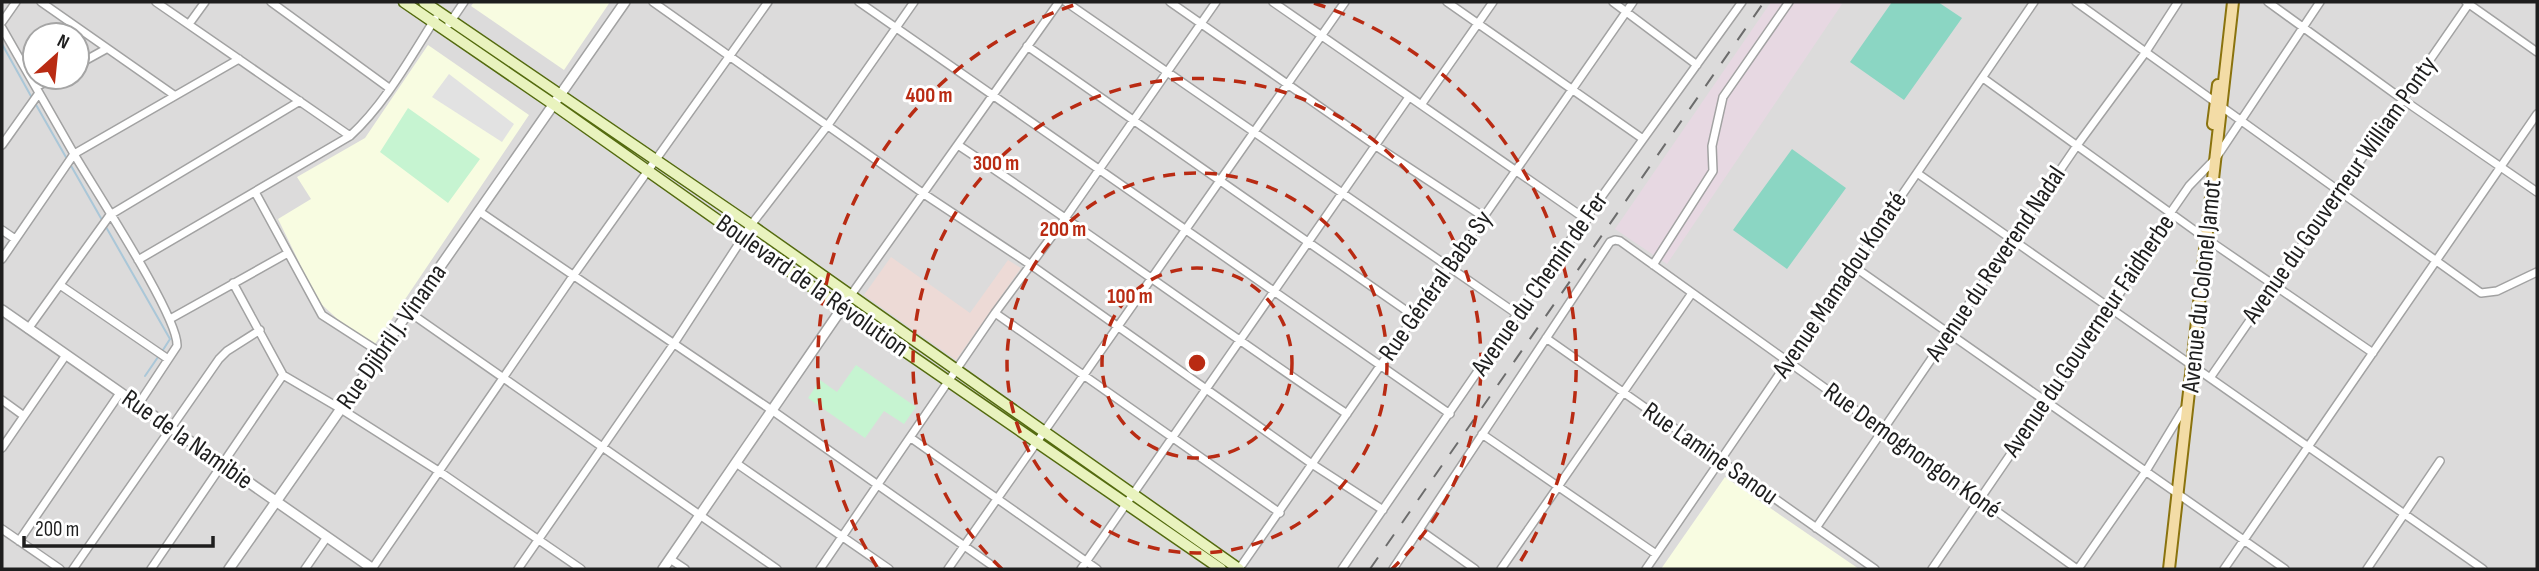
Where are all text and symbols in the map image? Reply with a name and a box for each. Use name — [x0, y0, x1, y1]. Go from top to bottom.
north arrow — [21, 21, 91, 91]
text: N — [53, 30, 73, 55]
street label: Avenue du Gouverneur William Ponty — [2235, 51, 2444, 330]
text: 400 m — [906, 83, 952, 108]
text: 300 m — [973, 151, 1019, 176]
street label: Avenue du Reverend Nadal — [1919, 161, 2073, 368]
street label: Avenue du Colonel Jamot — [2175, 178, 2229, 395]
street label: Avenue du Chemin de Fer — [1464, 186, 1615, 383]
street label: Avenue Mamadou Konaté — [1766, 186, 1914, 385]
street label: Rue Général Baba Sy — [1373, 205, 1499, 367]
street label: Boulevard de la Révolution — [710, 208, 914, 364]
street label: Avenue du Gouverneur Faidherbe — [1996, 209, 2182, 464]
text: 200 m — [1040, 217, 1086, 242]
street label: Rue Djibril J. Vinama — [330, 258, 454, 416]
text: 100 m — [1107, 284, 1153, 309]
centre of rings — [1185, 351, 1209, 375]
street label: Rue Demognongon Koné — [1817, 376, 2007, 526]
street label: Rue de la Namibie — [116, 383, 258, 497]
street label: Rue Lamine Sanou — [1636, 396, 1784, 512]
scale bar — [24, 504, 214, 548]
text: 200 m — [35, 517, 79, 542]

